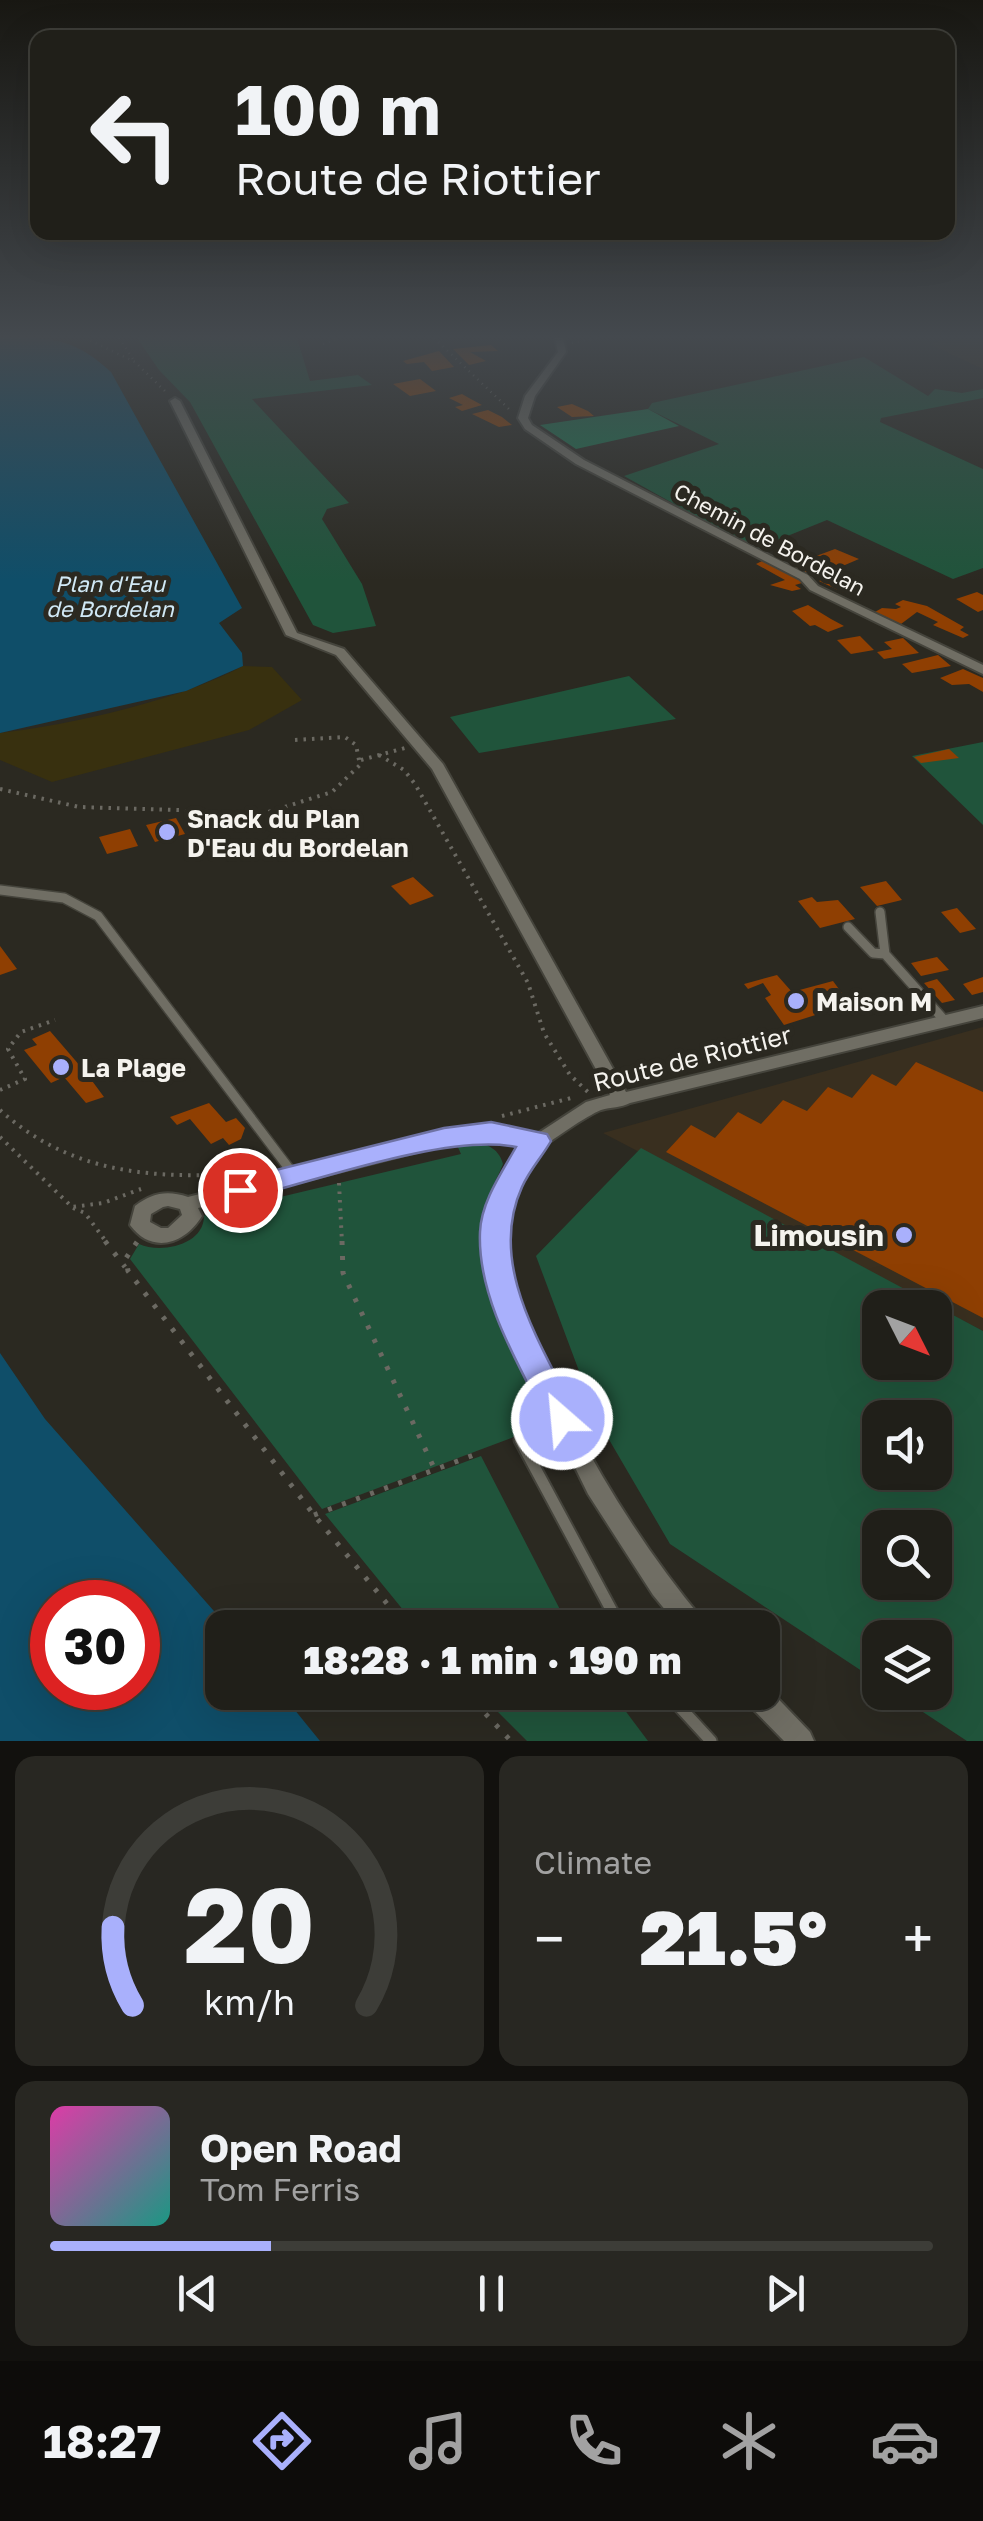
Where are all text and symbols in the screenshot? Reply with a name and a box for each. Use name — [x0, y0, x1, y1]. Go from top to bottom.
text: 100 m — [235, 66, 441, 150]
icon: left — [70, 70, 200, 200]
text: Route de Riottier — [235, 151, 601, 205]
street label: Chemin de Bordelan — [670, 477, 870, 601]
water label: Plan d'Eau de Bordelan — [46, 570, 175, 622]
place label: Snack du Plan D'Eau du Bordelan — [187, 803, 409, 863]
marker: Snack du Plan D'Eau du Bordelan — [156, 821, 178, 843]
place label: Maison M — [816, 986, 932, 1017]
marker: Maison M — [785, 990, 807, 1012]
street label: Route de Riottier — [590, 1018, 795, 1098]
place label: La Plage — [81, 1052, 186, 1083]
marker: La Plage — [50, 1056, 72, 1078]
pin — [198, 1148, 283, 1233]
icon: arrive — [213, 1163, 268, 1218]
place label: Limousin — [753, 1217, 884, 1253]
marker: Limousin — [893, 1224, 915, 1246]
north arrow — [862, 1290, 952, 1380]
map controls — [862, 1290, 952, 1710]
position arrow — [510, 1367, 614, 1471]
button: sound — [862, 1400, 952, 1490]
button: search — [862, 1510, 952, 1600]
speed limit sign: 30 — [30, 1580, 160, 1710]
button: layers — [862, 1620, 952, 1710]
text: 18:28 · 1 min · 190 m — [304, 1637, 681, 1682]
text: Climate — [534, 1843, 652, 1881]
text: 20 — [184, 1861, 315, 1986]
text: 21.5° — [640, 1891, 827, 1982]
text: − — [534, 1905, 564, 1971]
text: + — [903, 1905, 933, 1971]
text: km/h — [204, 1980, 295, 2023]
text: Open Road — [200, 2125, 402, 2170]
text: Tom Ferris — [200, 2170, 360, 2208]
icon: previous — [170, 2266, 225, 2321]
icon: pause — [464, 2266, 519, 2321]
icon: next — [758, 2266, 813, 2321]
icon: directions — [247, 2406, 317, 2476]
icon: music — [403, 2406, 473, 2476]
icon: phone — [559, 2406, 629, 2476]
icon: climate — [714, 2406, 784, 2476]
icon: car — [870, 2406, 940, 2476]
text: 18:27 — [43, 2414, 161, 2468]

